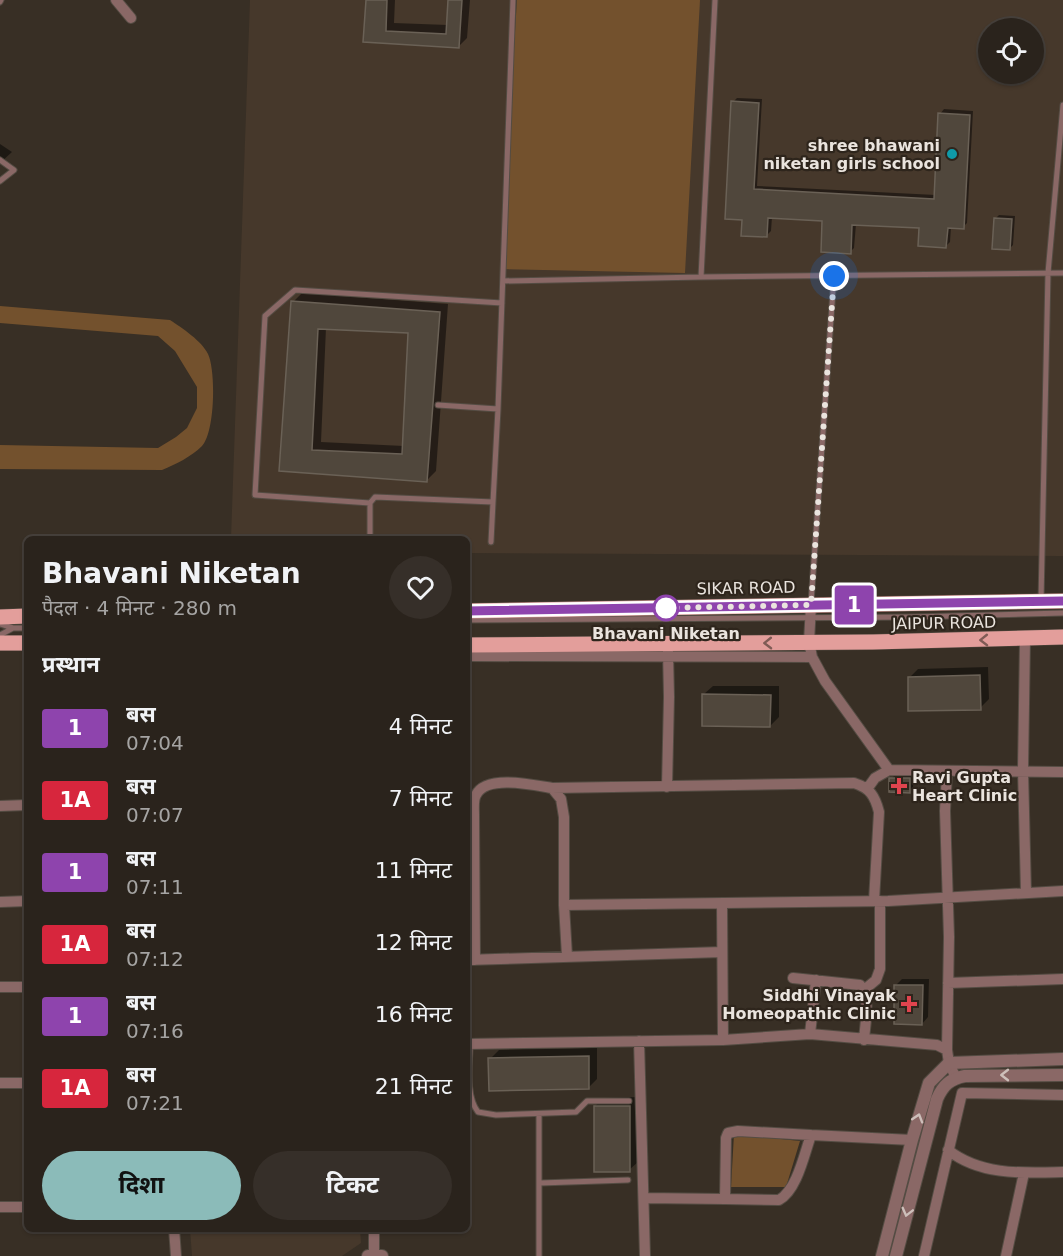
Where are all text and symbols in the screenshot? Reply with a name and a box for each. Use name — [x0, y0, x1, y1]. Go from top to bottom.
map controls — [978, 18, 1044, 84]
button: locate — [978, 18, 1044, 84]
place label: shree bhawani niketan girls school — [763, 136, 940, 173]
marker: shree bhawani niketan girls school — [945, 147, 959, 161]
your location — [819, 261, 849, 291]
button: heart — [389, 556, 452, 619]
text: Bhavani Niketan — [42, 557, 301, 590]
street label: SIKAR ROAD — [696, 578, 796, 598]
line badge: 1 — [834, 586, 874, 624]
text: 1 — [847, 593, 861, 617]
marker: Bhavani Niketan — [653, 595, 679, 621]
text: पैदल · 4 मिनट · 280 m — [42, 596, 237, 620]
street label: JAIPUR ROAD — [891, 613, 996, 633]
place label: Bhavani Niketan — [592, 624, 740, 643]
one-way arrow — [979, 634, 988, 646]
one-way arrow — [763, 637, 772, 649]
text: प्रस्थान — [42, 652, 100, 677]
text: बस — [126, 702, 156, 727]
text: 4 मिनट — [389, 714, 452, 739]
text: 1 — [68, 716, 82, 740]
text: 07:04 — [126, 731, 184, 755]
place label: Ravi Gupta Heart Clinic — [912, 768, 1017, 805]
text: बस — [126, 774, 156, 799]
marker: Ravi Gupta Heart Clinic — [890, 777, 908, 795]
text: 7 मिनट — [389, 786, 452, 811]
text: 1A — [60, 788, 90, 812]
text: 07:07 — [126, 803, 184, 827]
text: बस — [126, 846, 156, 871]
text: 11 मिनट — [375, 858, 452, 883]
text: 1 — [68, 860, 82, 884]
text: 07:11 — [126, 875, 184, 899]
text: बस — [126, 918, 156, 943]
text: 12 मिनट — [375, 930, 452, 955]
text: 1A — [60, 932, 90, 956]
text: 07:12 — [126, 947, 184, 971]
place label: Siddhi Vinayak Homeopathic Clinic — [722, 986, 896, 1023]
text: बस — [126, 990, 156, 1015]
marker: Siddhi Vinayak Homeopathic Clinic — [900, 995, 918, 1013]
text: 16 मिनट — [375, 1002, 452, 1027]
text: 1 — [68, 1004, 82, 1028]
text: 07:16 — [126, 1019, 184, 1043]
text: बस — [126, 1062, 156, 1087]
one-way arrow — [1000, 1069, 1009, 1081]
text: 21 मिनट — [375, 1074, 452, 1099]
text: 1A — [60, 1076, 90, 1100]
text: 07:21 — [126, 1091, 184, 1115]
one-way arrow — [911, 1113, 923, 1124]
button: दिशा — [42, 1151, 241, 1220]
button: टिकट — [253, 1151, 452, 1220]
one-way arrow — [902, 1207, 915, 1217]

